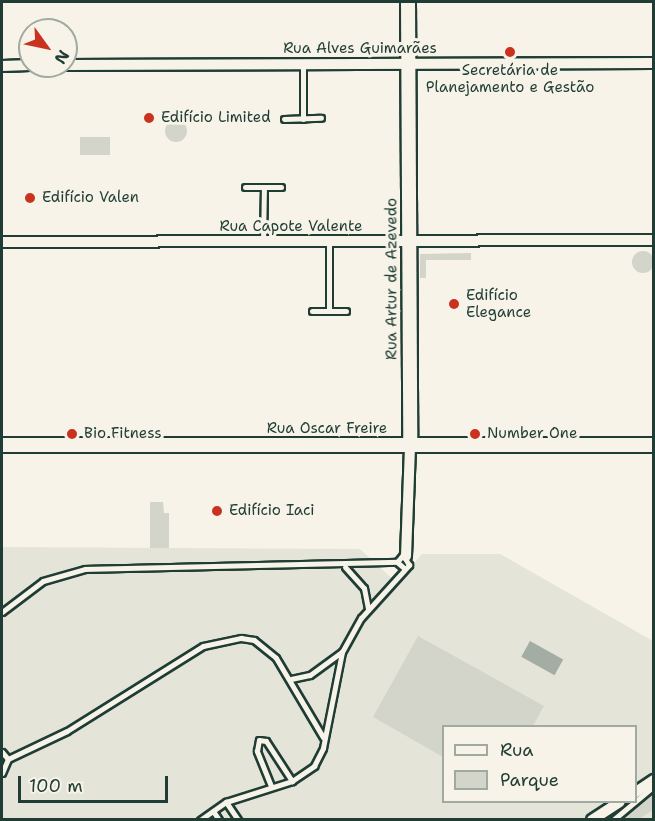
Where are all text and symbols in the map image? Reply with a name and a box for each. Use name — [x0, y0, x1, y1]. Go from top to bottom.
north arrow — [18, 18, 78, 78]
street label: Rua Alves Guimarães — [283, 40, 437, 58]
marker: Secretária de Planejamento e Gestão — [503, 45, 517, 59]
text: N — [50, 46, 74, 68]
place label: Secretária de Planejamento e Gestão — [426, 61, 594, 96]
place label: Edifício Limited — [161, 109, 271, 127]
marker: Edifício Limited — [142, 111, 156, 125]
place label: Edifício Valen — [42, 189, 139, 207]
marker: Edifício Valen — [23, 191, 37, 205]
street label: Rua Artur de Azevedo — [383, 198, 401, 360]
street label: Rua Capote Valente — [220, 218, 362, 236]
place label: Edifício Elegance — [466, 286, 531, 321]
marker: Edifício Elegance — [447, 297, 461, 311]
street label: Rua Oscar Freire — [267, 420, 387, 438]
place label: Bio Fitness — [84, 425, 162, 443]
place label: Number One — [487, 425, 577, 443]
marker: Bio Fitness — [65, 427, 79, 441]
marker: Number One — [468, 427, 482, 441]
place label: Edifício Iaci — [229, 502, 314, 520]
marker: Edifício Iaci — [210, 504, 224, 518]
legend — [442, 725, 637, 803]
text: Rua — [500, 738, 533, 762]
scale bar — [21, 764, 171, 802]
text: Parque — [500, 768, 559, 792]
text: 100 m — [29, 774, 83, 798]

